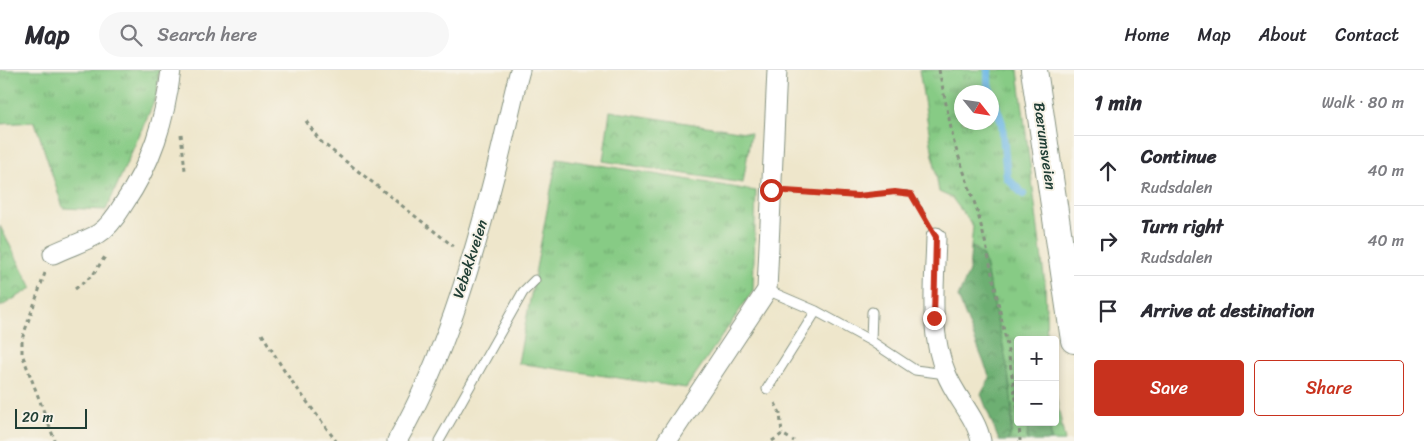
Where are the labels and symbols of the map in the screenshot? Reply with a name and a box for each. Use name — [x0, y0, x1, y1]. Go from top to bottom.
north arrow — [954, 85, 999, 130]
street label: Bærumsveien — [1026, 101, 1064, 191]
route start — [760, 179, 783, 202]
street label: Vebekkveien — [445, 216, 495, 302]
route end — [923, 307, 946, 330]
scale bar — [15, 406, 88, 429]

